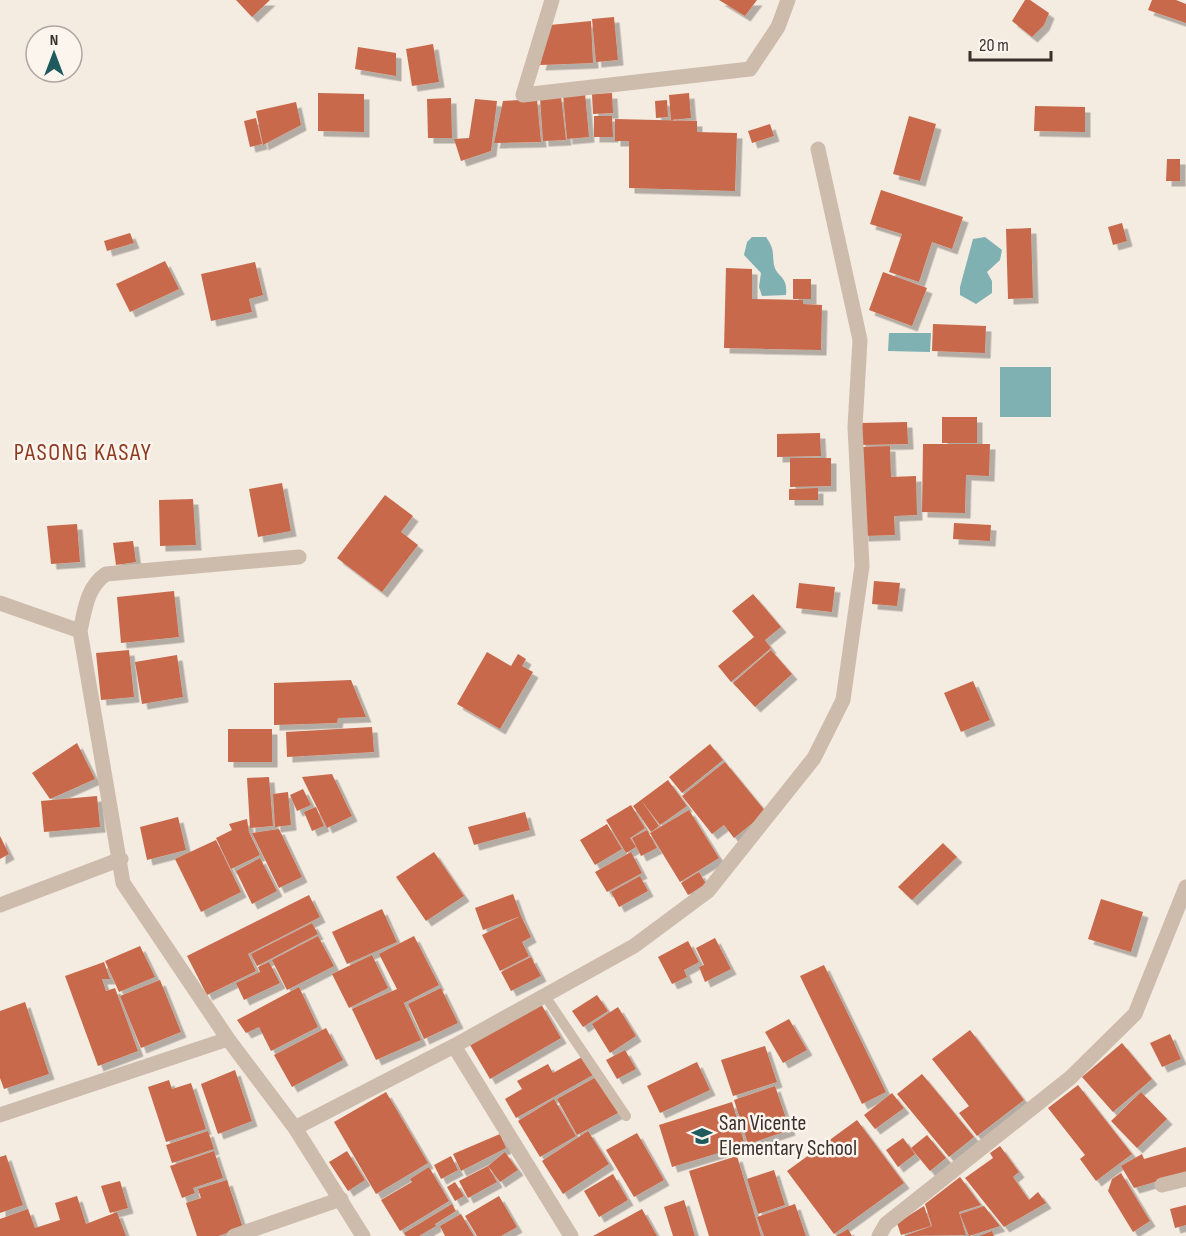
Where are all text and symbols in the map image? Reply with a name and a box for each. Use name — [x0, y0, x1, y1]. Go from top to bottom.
north arrow — [24, 24, 84, 84]
scale bar — [970, 24, 1051, 62]
text: N — [50, 31, 58, 50]
text: 20 m — [979, 35, 1009, 56]
district label: PASONG KASAY — [14, 438, 152, 467]
place label: San Vicente Elementary School — [719, 1110, 857, 1162]
school or university icon: San Vicente Elementary School — [690, 1124, 714, 1148]

